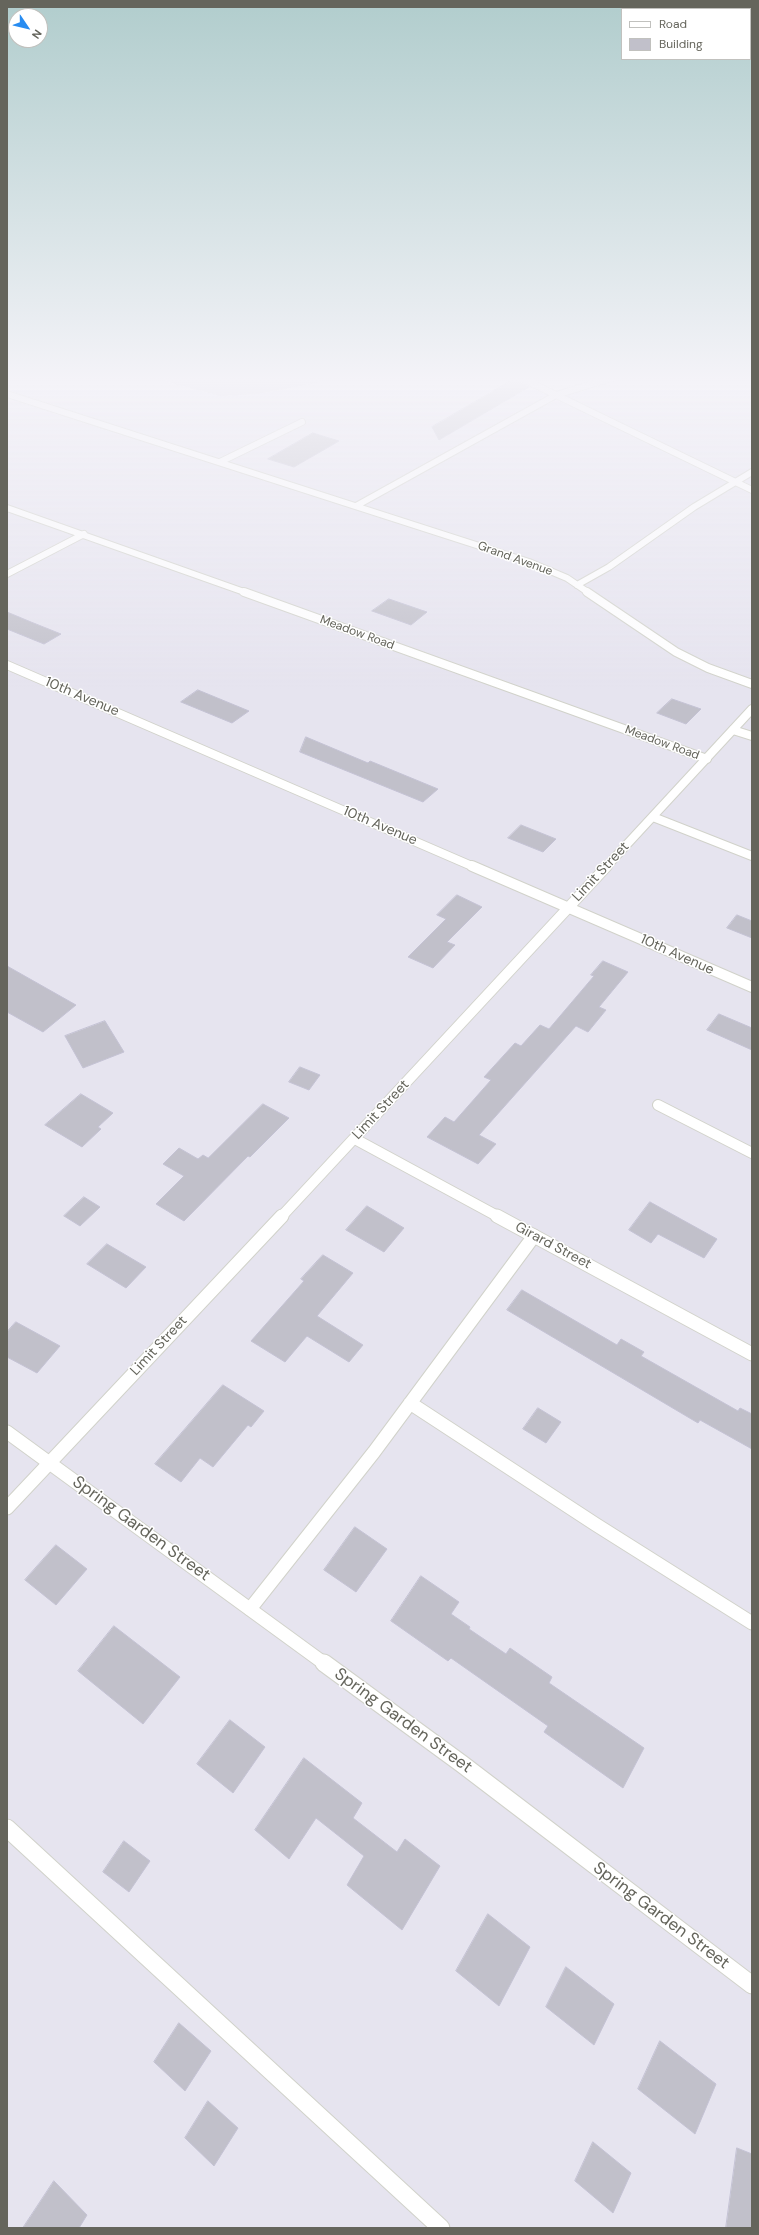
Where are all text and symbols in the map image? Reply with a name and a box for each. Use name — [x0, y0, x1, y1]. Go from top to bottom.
north arrow — [8, 8, 48, 48]
legend — [621, 8, 751, 60]
text: Road — [659, 16, 687, 32]
text: N — [29, 27, 45, 42]
text: Building — [659, 36, 703, 52]
street label: Grand Avenue — [476, 539, 554, 579]
street label: Meadow Road — [318, 613, 396, 653]
street label: 10th Avenue — [42, 674, 122, 720]
street label: Meadow Road — [623, 723, 701, 763]
street label: 10th Avenue — [340, 803, 420, 849]
street label: Limit Street — [569, 839, 633, 905]
street label: 10th Avenue — [638, 931, 716, 979]
street label: Limit Street — [349, 1077, 413, 1143]
street label: Girard Street — [512, 1219, 594, 1273]
street label: Limit Street — [127, 1313, 191, 1379]
street label: Spring Garden Street — [68, 1472, 214, 1586]
street label: Spring Garden Street — [330, 1664, 476, 1778]
street label: Spring Garden Street — [589, 1858, 733, 1974]

